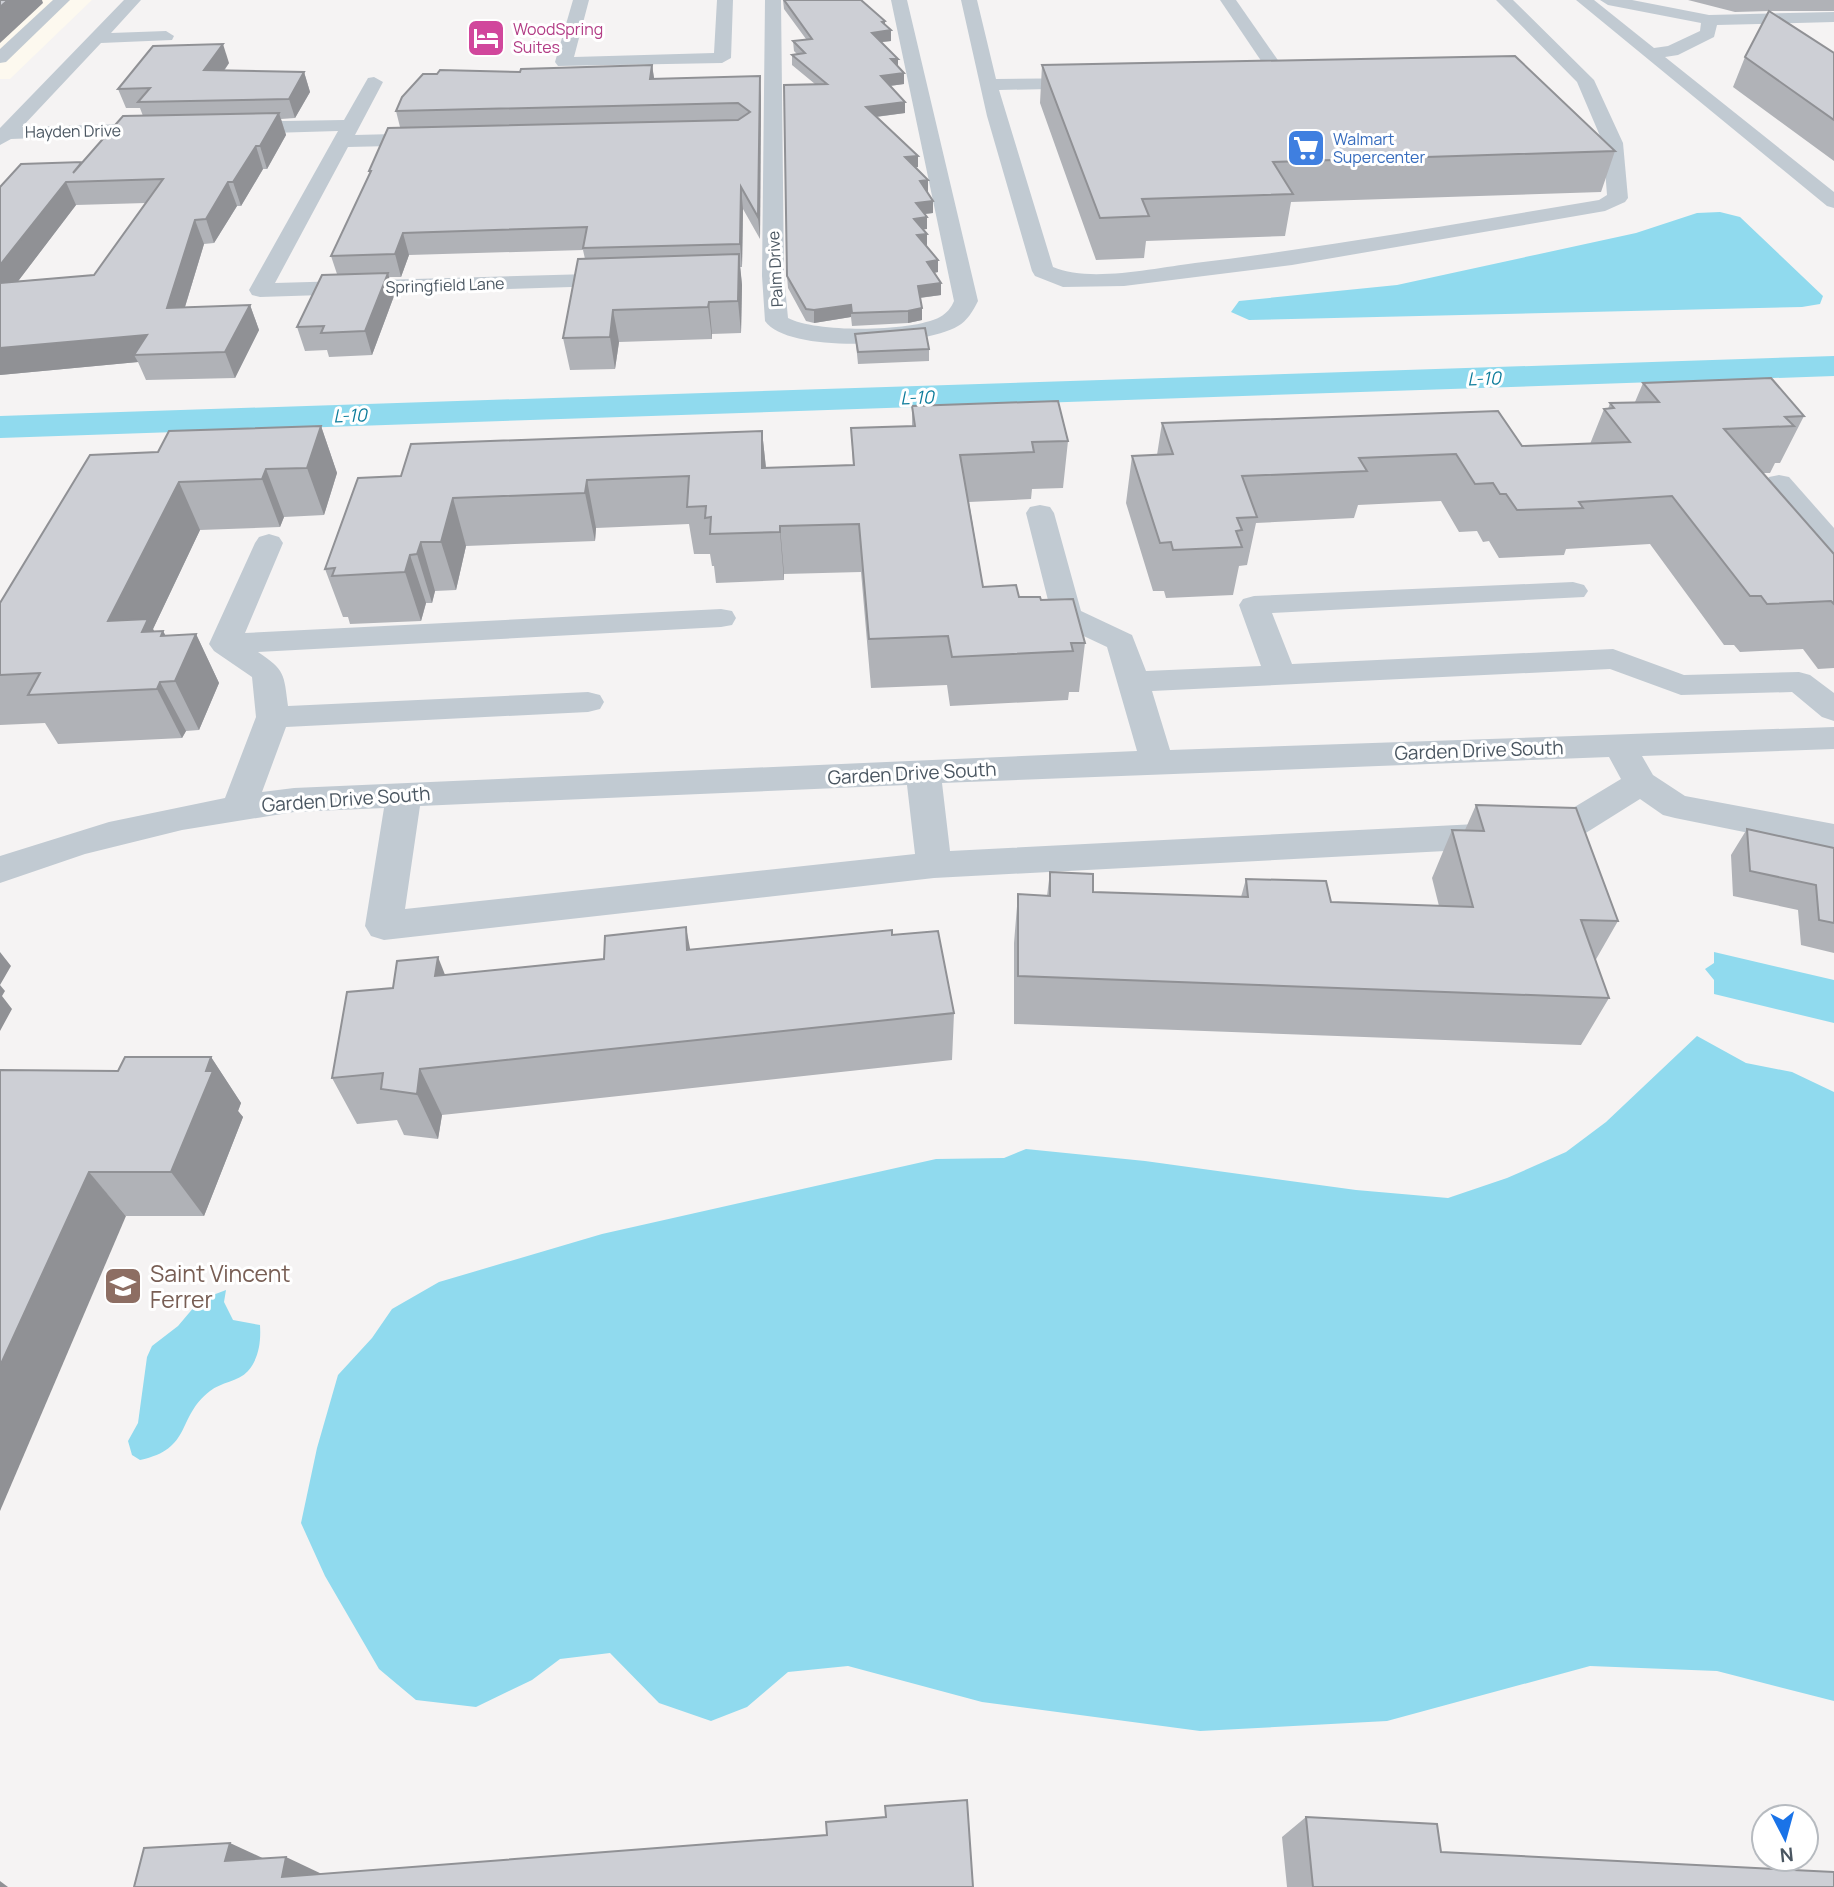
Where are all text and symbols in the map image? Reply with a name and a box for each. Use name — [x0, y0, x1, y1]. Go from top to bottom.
hotel icon: WoodSpring Suites — [465, 17, 507, 59]
place label: WoodSpring Suites — [513, 18, 603, 58]
street label: Hayden Drive — [25, 119, 121, 143]
supermarket icon: Walmart Supercenter — [1285, 127, 1327, 169]
place label: Walmart Supercenter — [1333, 128, 1425, 168]
street label: Palm Drive — [762, 230, 788, 308]
street label: Springfield Lane — [385, 272, 505, 298]
water label: L-10 — [1467, 365, 1503, 391]
water label: L-10 — [900, 384, 936, 410]
water label: L-10 — [333, 402, 369, 428]
street label: Garden Drive South — [1394, 734, 1564, 766]
street label: Garden Drive South — [827, 756, 997, 790]
street label: Garden Drive South — [261, 780, 431, 818]
place label: Saint Vincent Ferrer — [150, 1257, 291, 1315]
school or university icon: Saint Vincent Ferrer — [102, 1265, 144, 1307]
north arrow — [1750, 1803, 1820, 1873]
text: N — [1779, 1841, 1795, 1869]

